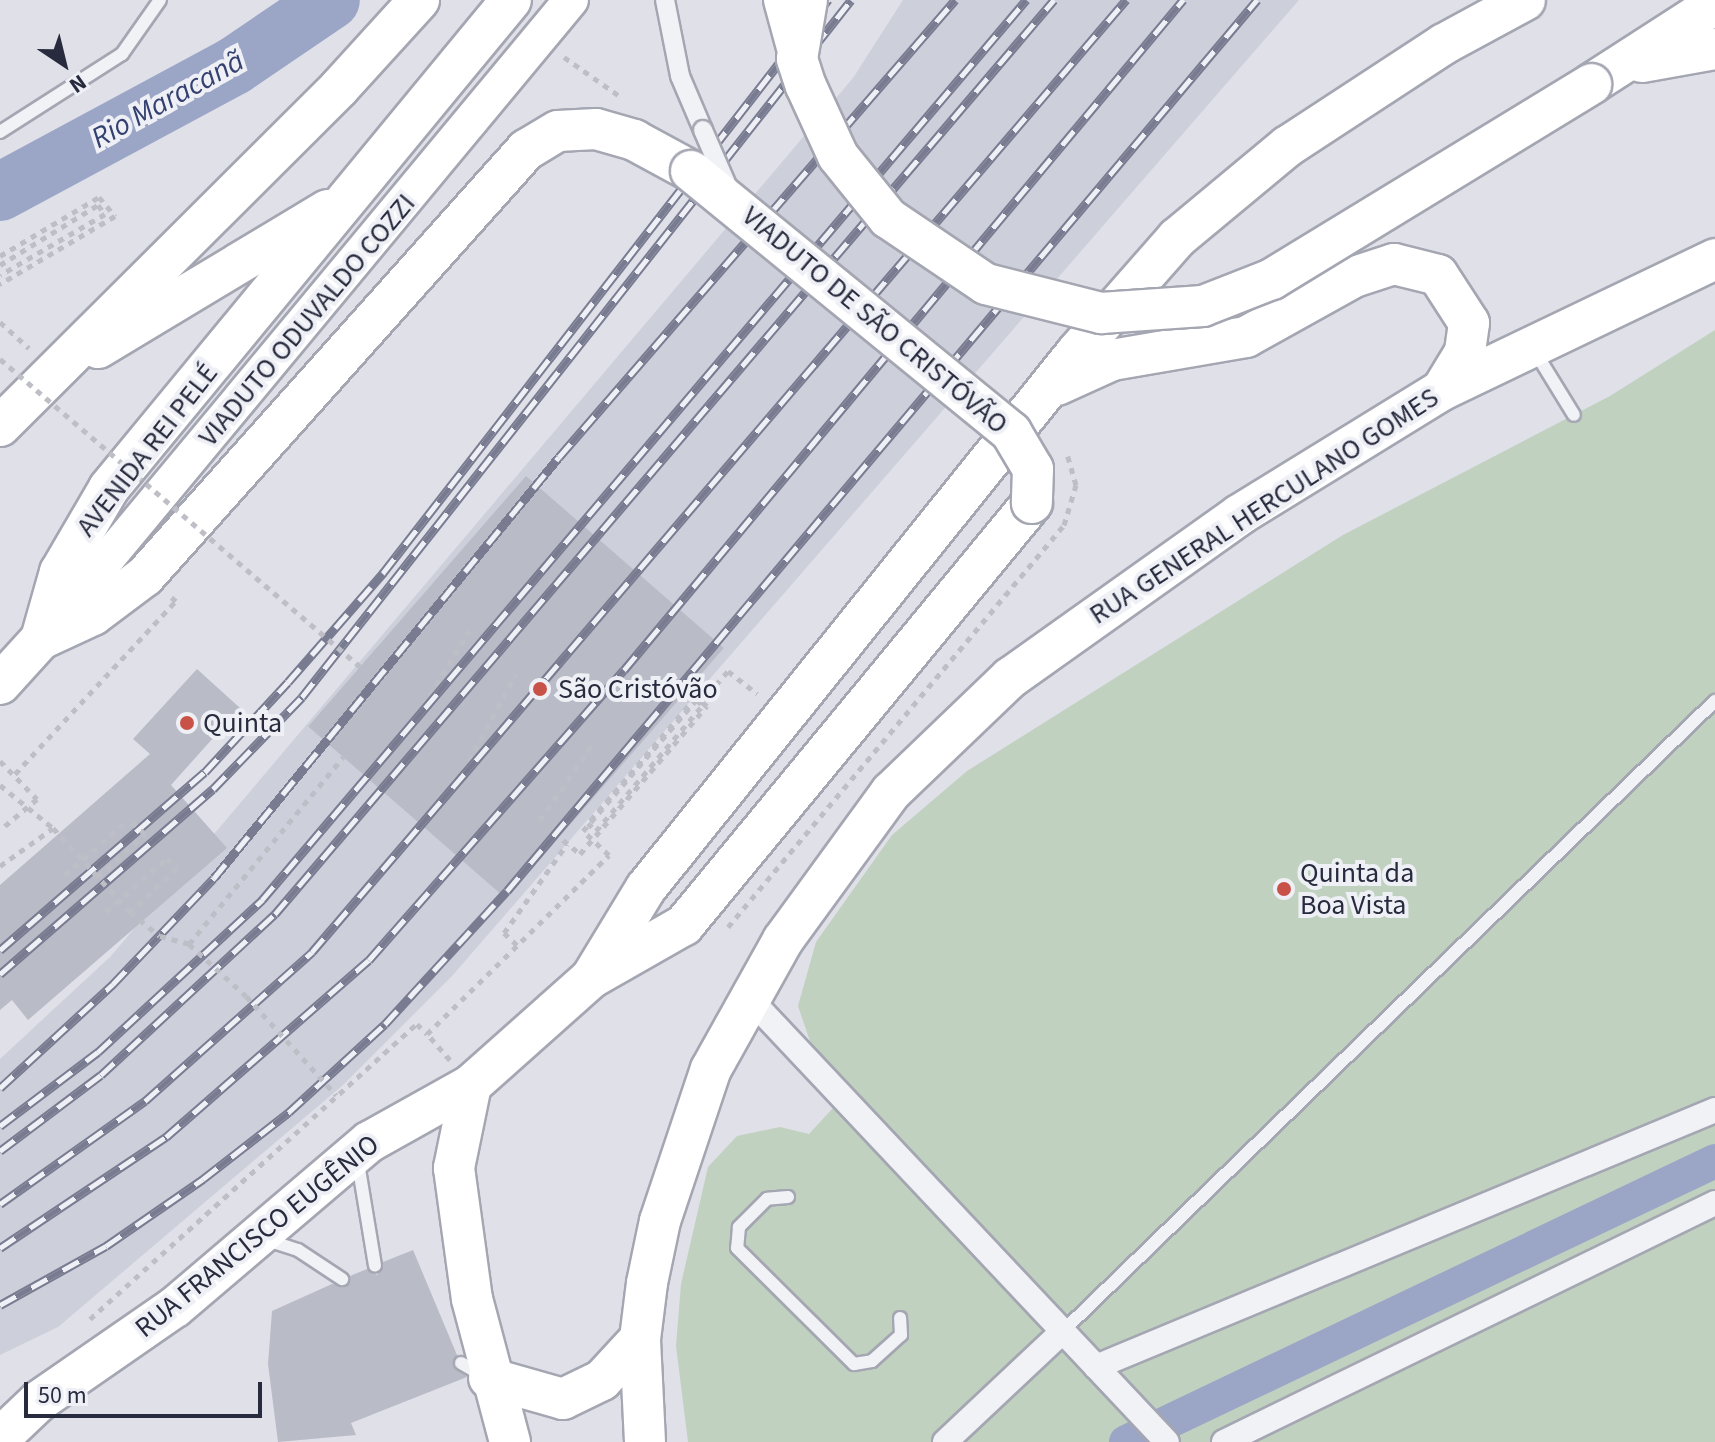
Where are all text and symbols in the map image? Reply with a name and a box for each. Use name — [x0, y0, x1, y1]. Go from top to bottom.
north arrow — [24, 24, 104, 104]
water label: Rio Maracanã — [85, 43, 251, 157]
text: N — [63, 66, 93, 101]
street label: VIADUTO ODUVALDO COZZI — [192, 187, 422, 453]
street label: VIADUTO DE SÃO CRISTÓVÃO — [735, 199, 1015, 441]
street label: AVENIDA REI PELÉ — [69, 357, 225, 543]
street label: RUA GENERAL HERCULANO GOMES — [1083, 380, 1445, 632]
place label: São Cristóvão — [558, 672, 718, 706]
marker: São Cristóvão — [529, 678, 551, 700]
place label: Quinta — [203, 706, 282, 740]
marker: Quinta — [178, 714, 196, 732]
place label: Quinta da Boa Vista — [1300, 856, 1414, 922]
marker: Quinta da Boa Vista — [1275, 880, 1293, 898]
street label: RUA FRANCISCO EUGÊNIO — [128, 1127, 386, 1345]
scale bar — [28, 1366, 266, 1416]
text: 50 m — [38, 1378, 87, 1413]

